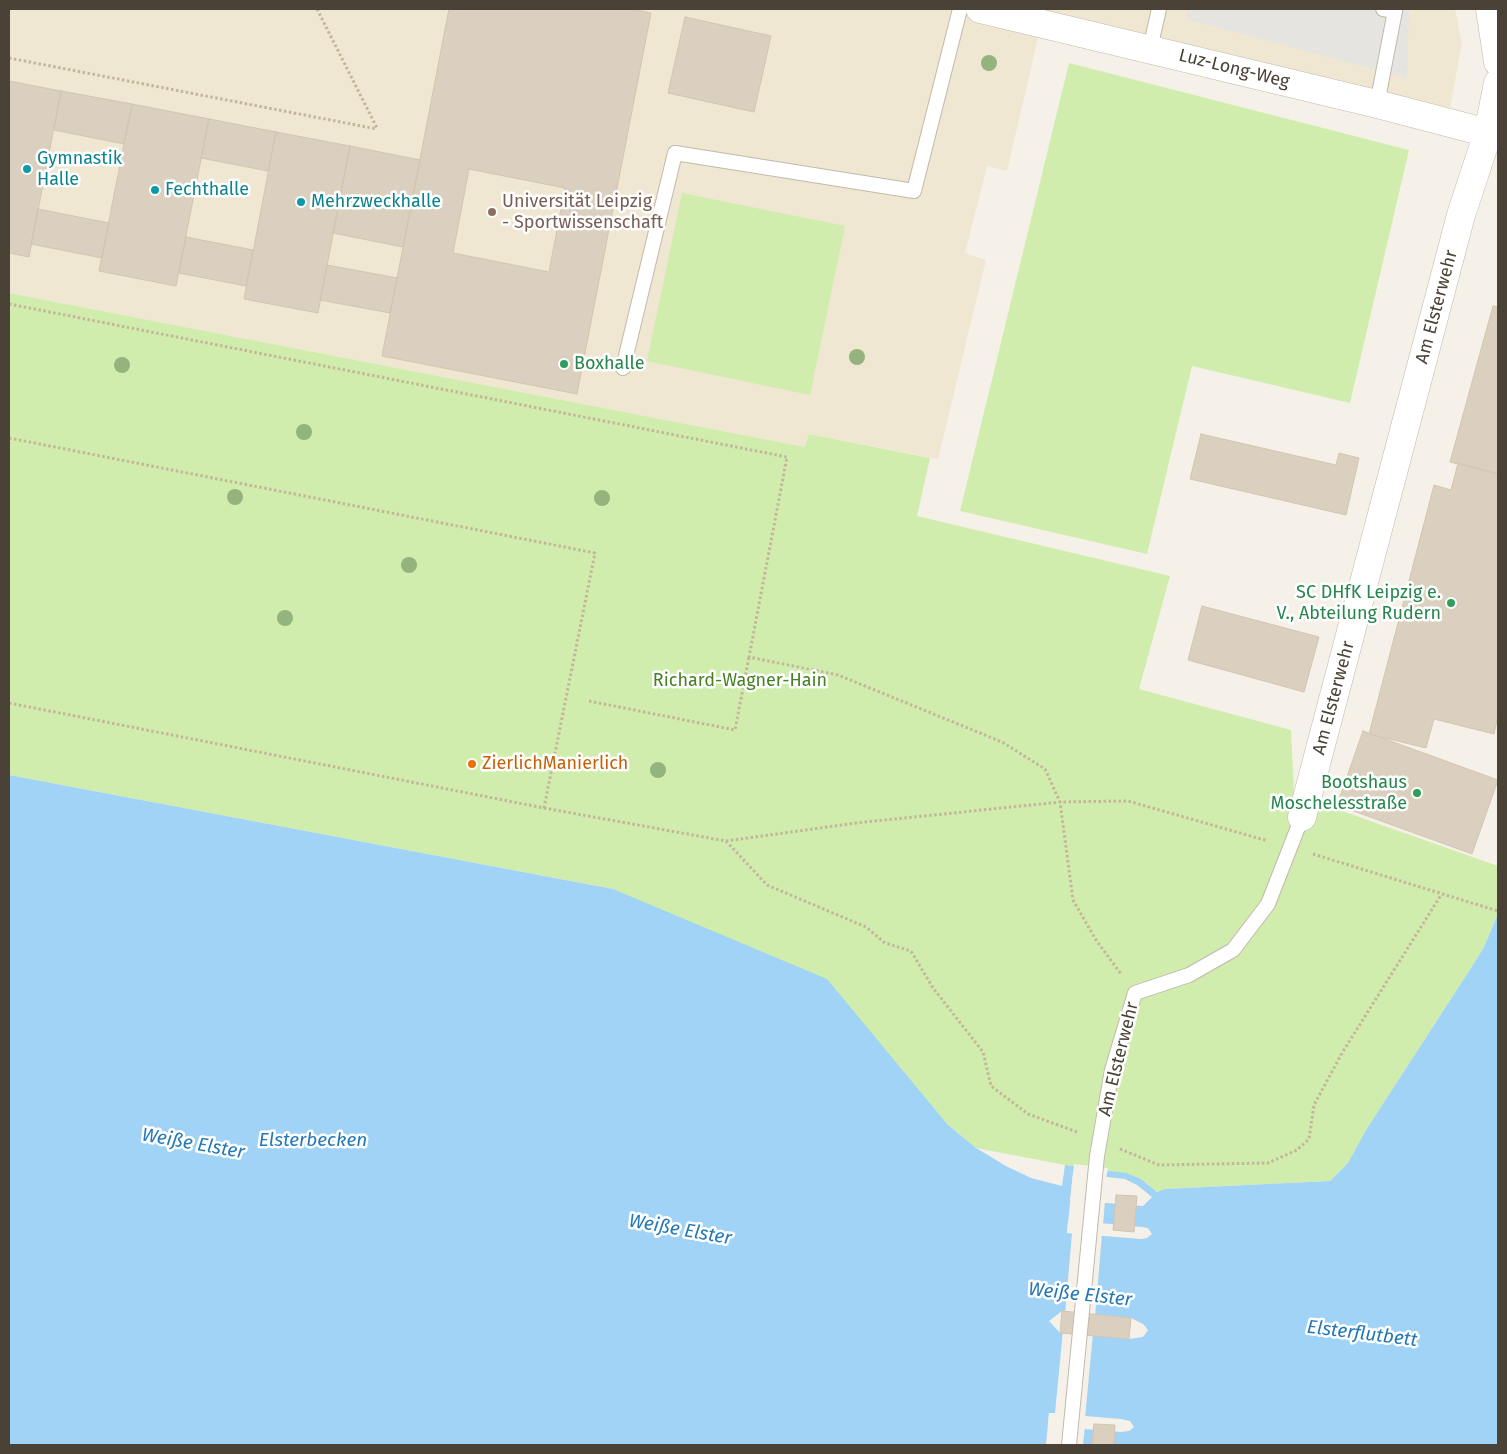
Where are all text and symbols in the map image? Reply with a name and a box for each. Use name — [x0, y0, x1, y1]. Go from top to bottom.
street label: Luz-Long-Weg — [1176, 45, 1292, 93]
place label: Gymnastik Halle — [37, 148, 122, 190]
marker: Gymnastik Halle — [21, 163, 33, 175]
place label: Fechthalle — [165, 179, 249, 201]
marker: Fechthalle — [149, 184, 161, 196]
place label: Mehrzweckhalle — [311, 191, 441, 213]
place label: Universität Leipzig - Sportwissenschaft — [502, 191, 663, 233]
marker: Mehrzweckhalle — [295, 196, 307, 208]
marker: Universität Leipzig - Sportwissenschaft — [486, 206, 498, 218]
street label: Am Elsterwehr — [1411, 248, 1463, 366]
place label: Boxhalle — [574, 353, 644, 375]
marker: Boxhalle — [558, 358, 570, 370]
place label: SC DHfK Leipzig e. V., Abteilung Rudern — [1276, 582, 1441, 624]
marker: SC DHfK Leipzig e. V., Abteilung Rudern — [1445, 597, 1457, 609]
street label: Am Elsterwehr — [1308, 639, 1360, 757]
park label: Richard-Wagner-Hain — [653, 670, 827, 692]
place label: ZierlichManierlich — [482, 753, 628, 775]
marker: ZierlichManierlich — [466, 758, 478, 770]
place label: Bootshaus Moschelesstraße — [1270, 772, 1407, 814]
marker: Bootshaus Moschelesstraße — [1411, 787, 1423, 799]
street label: Am Elsterwehr — [1094, 1000, 1144, 1118]
water label: Weiße Elster — [140, 1124, 246, 1164]
water label: Elsterbecken — [259, 1130, 367, 1152]
water label: Weiße Elster — [627, 1210, 733, 1250]
water label: Weiße Elster — [1027, 1278, 1133, 1312]
water label: Elsterflutbett — [1306, 1316, 1418, 1352]

